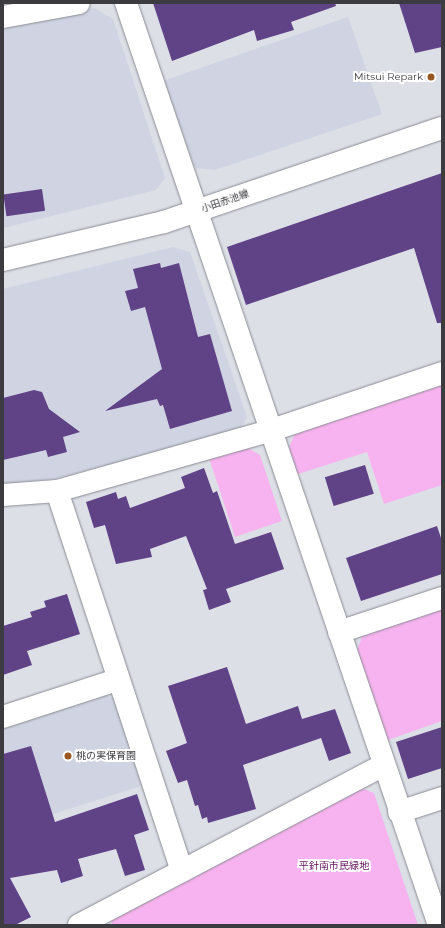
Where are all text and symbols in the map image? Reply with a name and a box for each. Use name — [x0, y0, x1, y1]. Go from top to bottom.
place label: Mitsui Repark — [354, 71, 423, 83]
marker: Mitsui Repark — [426, 72, 436, 82]
street label: 小田赤池線 — [199, 187, 251, 215]
place label: 桃の実保育園 — [76, 750, 136, 762]
marker: 桃の実保育園 — [63, 751, 73, 761]
park label: 平針南市民緑地 — [299, 860, 369, 872]

